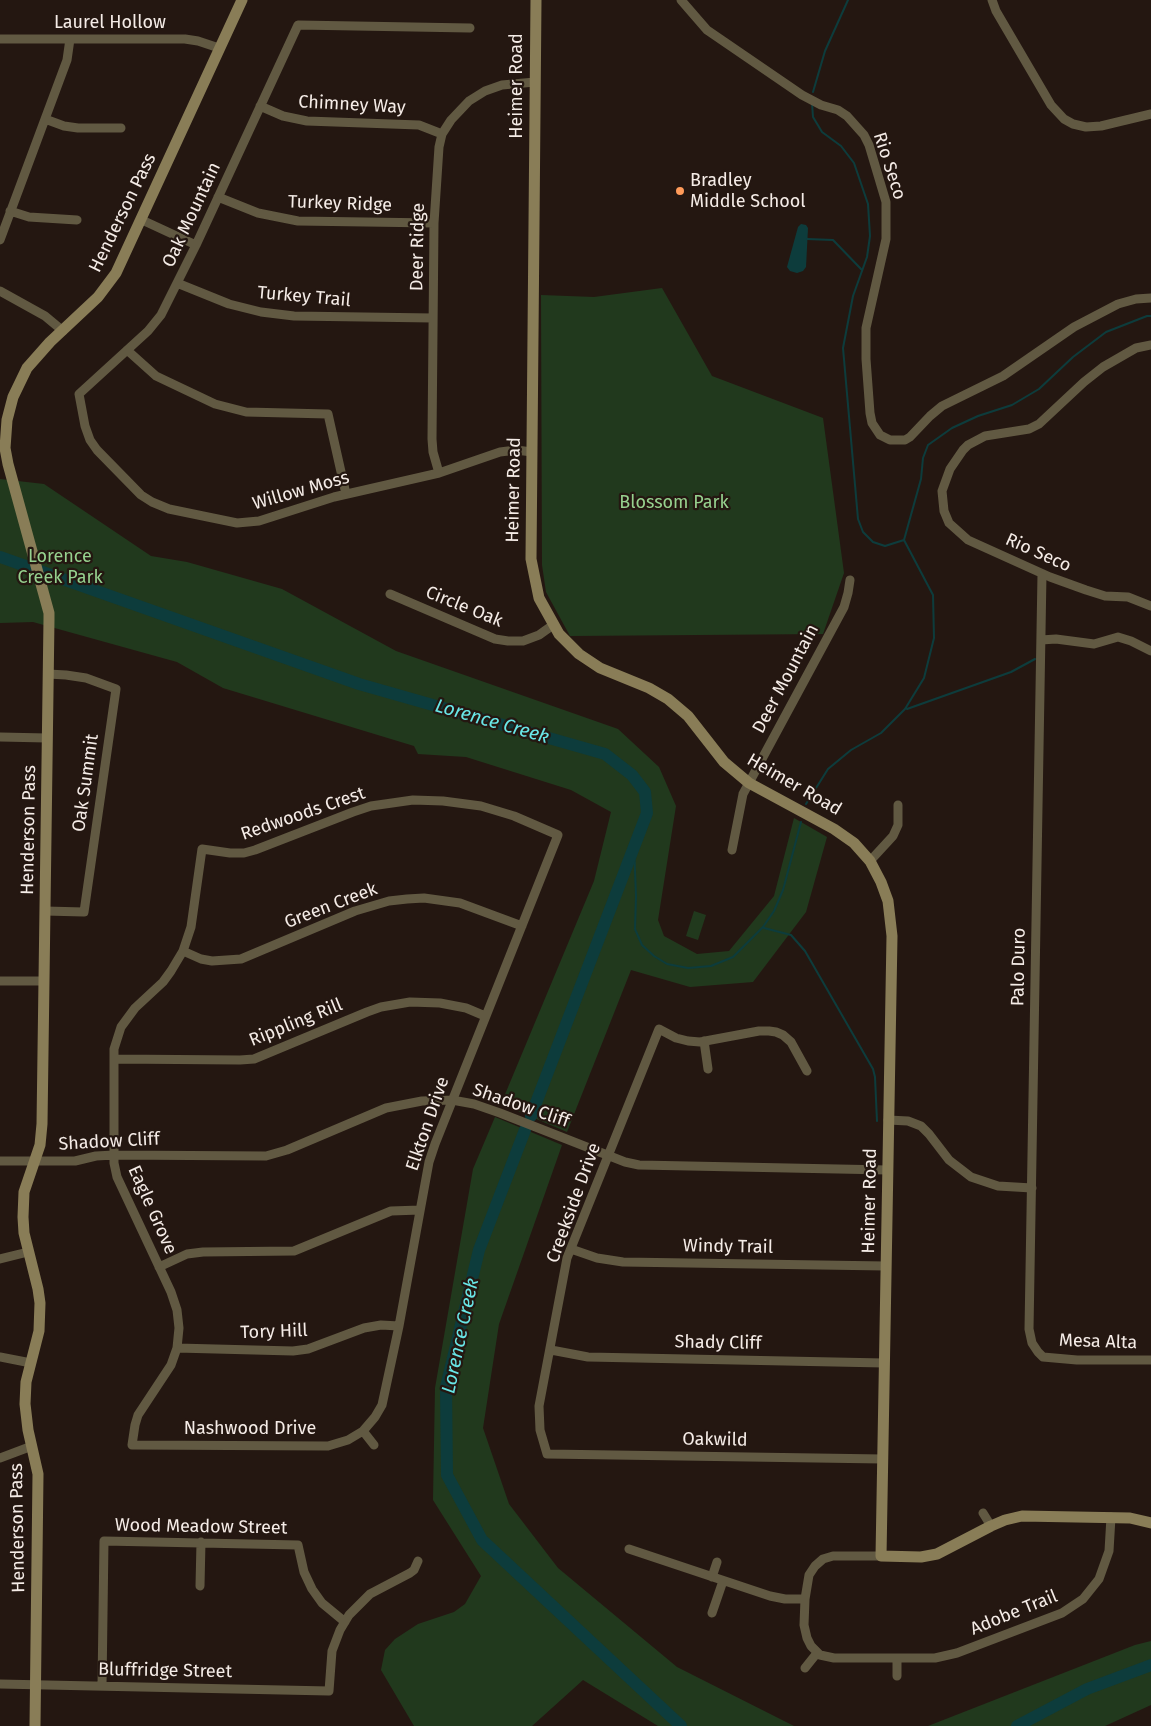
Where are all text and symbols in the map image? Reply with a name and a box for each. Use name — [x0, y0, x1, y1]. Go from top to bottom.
street label: Laurel Hollow — [54, 12, 166, 34]
street label: Heimer Road — [506, 33, 528, 139]
street label: Chimney Way — [298, 91, 406, 119]
street label: Rio Seco — [868, 130, 910, 202]
street label: Henderson Pass — [85, 150, 161, 276]
street label: Oak Mountain — [158, 159, 226, 271]
place label: Bradley Middle School — [690, 170, 806, 212]
marker: Bradley Middle School — [674, 185, 686, 197]
street label: Turkey Ridge — [288, 191, 392, 217]
street label: Deer Ridge — [406, 203, 430, 291]
street label: Turkey Trail — [256, 282, 352, 312]
street label: Heimer Road — [502, 437, 526, 543]
street label: Willow Moss — [250, 467, 352, 515]
park label: Blossom Park — [619, 492, 729, 514]
street label: Rio Seco — [1002, 529, 1074, 577]
park label: Lorence Creek Park — [17, 546, 103, 588]
street label: Circle Oak — [422, 582, 506, 632]
street label: Deer Mountain — [748, 621, 824, 737]
water label: Lorence Creek — [432, 695, 552, 749]
street label: Oak Summit — [68, 733, 104, 833]
street label: Heimer Road — [743, 749, 845, 821]
street label: Henderson Pass — [17, 765, 41, 895]
street label: Redwoods Crest — [238, 783, 368, 845]
street label: Green Creek — [281, 878, 381, 934]
street label: Palo Duro — [1008, 928, 1030, 1006]
street label: Rippling Rill — [246, 994, 346, 1052]
street label: Elkton Drive — [402, 1074, 454, 1174]
street label: Shadow Cliff — [470, 1079, 572, 1133]
street label: Shadow Cliff — [58, 1129, 160, 1155]
street label: Creekside Drive — [542, 1140, 606, 1266]
street label: Heimer Road — [858, 1148, 882, 1254]
street label: Eagle Grove — [123, 1162, 181, 1258]
street label: Windy Trail — [683, 1235, 773, 1259]
water label: Lorence Creek — [438, 1276, 484, 1396]
street label: Tory Hill — [240, 1320, 308, 1344]
street label: Mesa Alta — [1058, 1330, 1138, 1354]
street label: Shady Cliff — [674, 1331, 762, 1355]
street label: Nashwood Drive — [184, 1418, 316, 1440]
street label: Oakwild — [682, 1429, 748, 1451]
street label: Henderson Pass — [6, 1463, 30, 1593]
street label: Wood Meadow Street — [115, 1515, 287, 1539]
street label: Adobe Trail — [967, 1586, 1061, 1640]
street label: Bluffridge Street — [98, 1659, 232, 1683]

